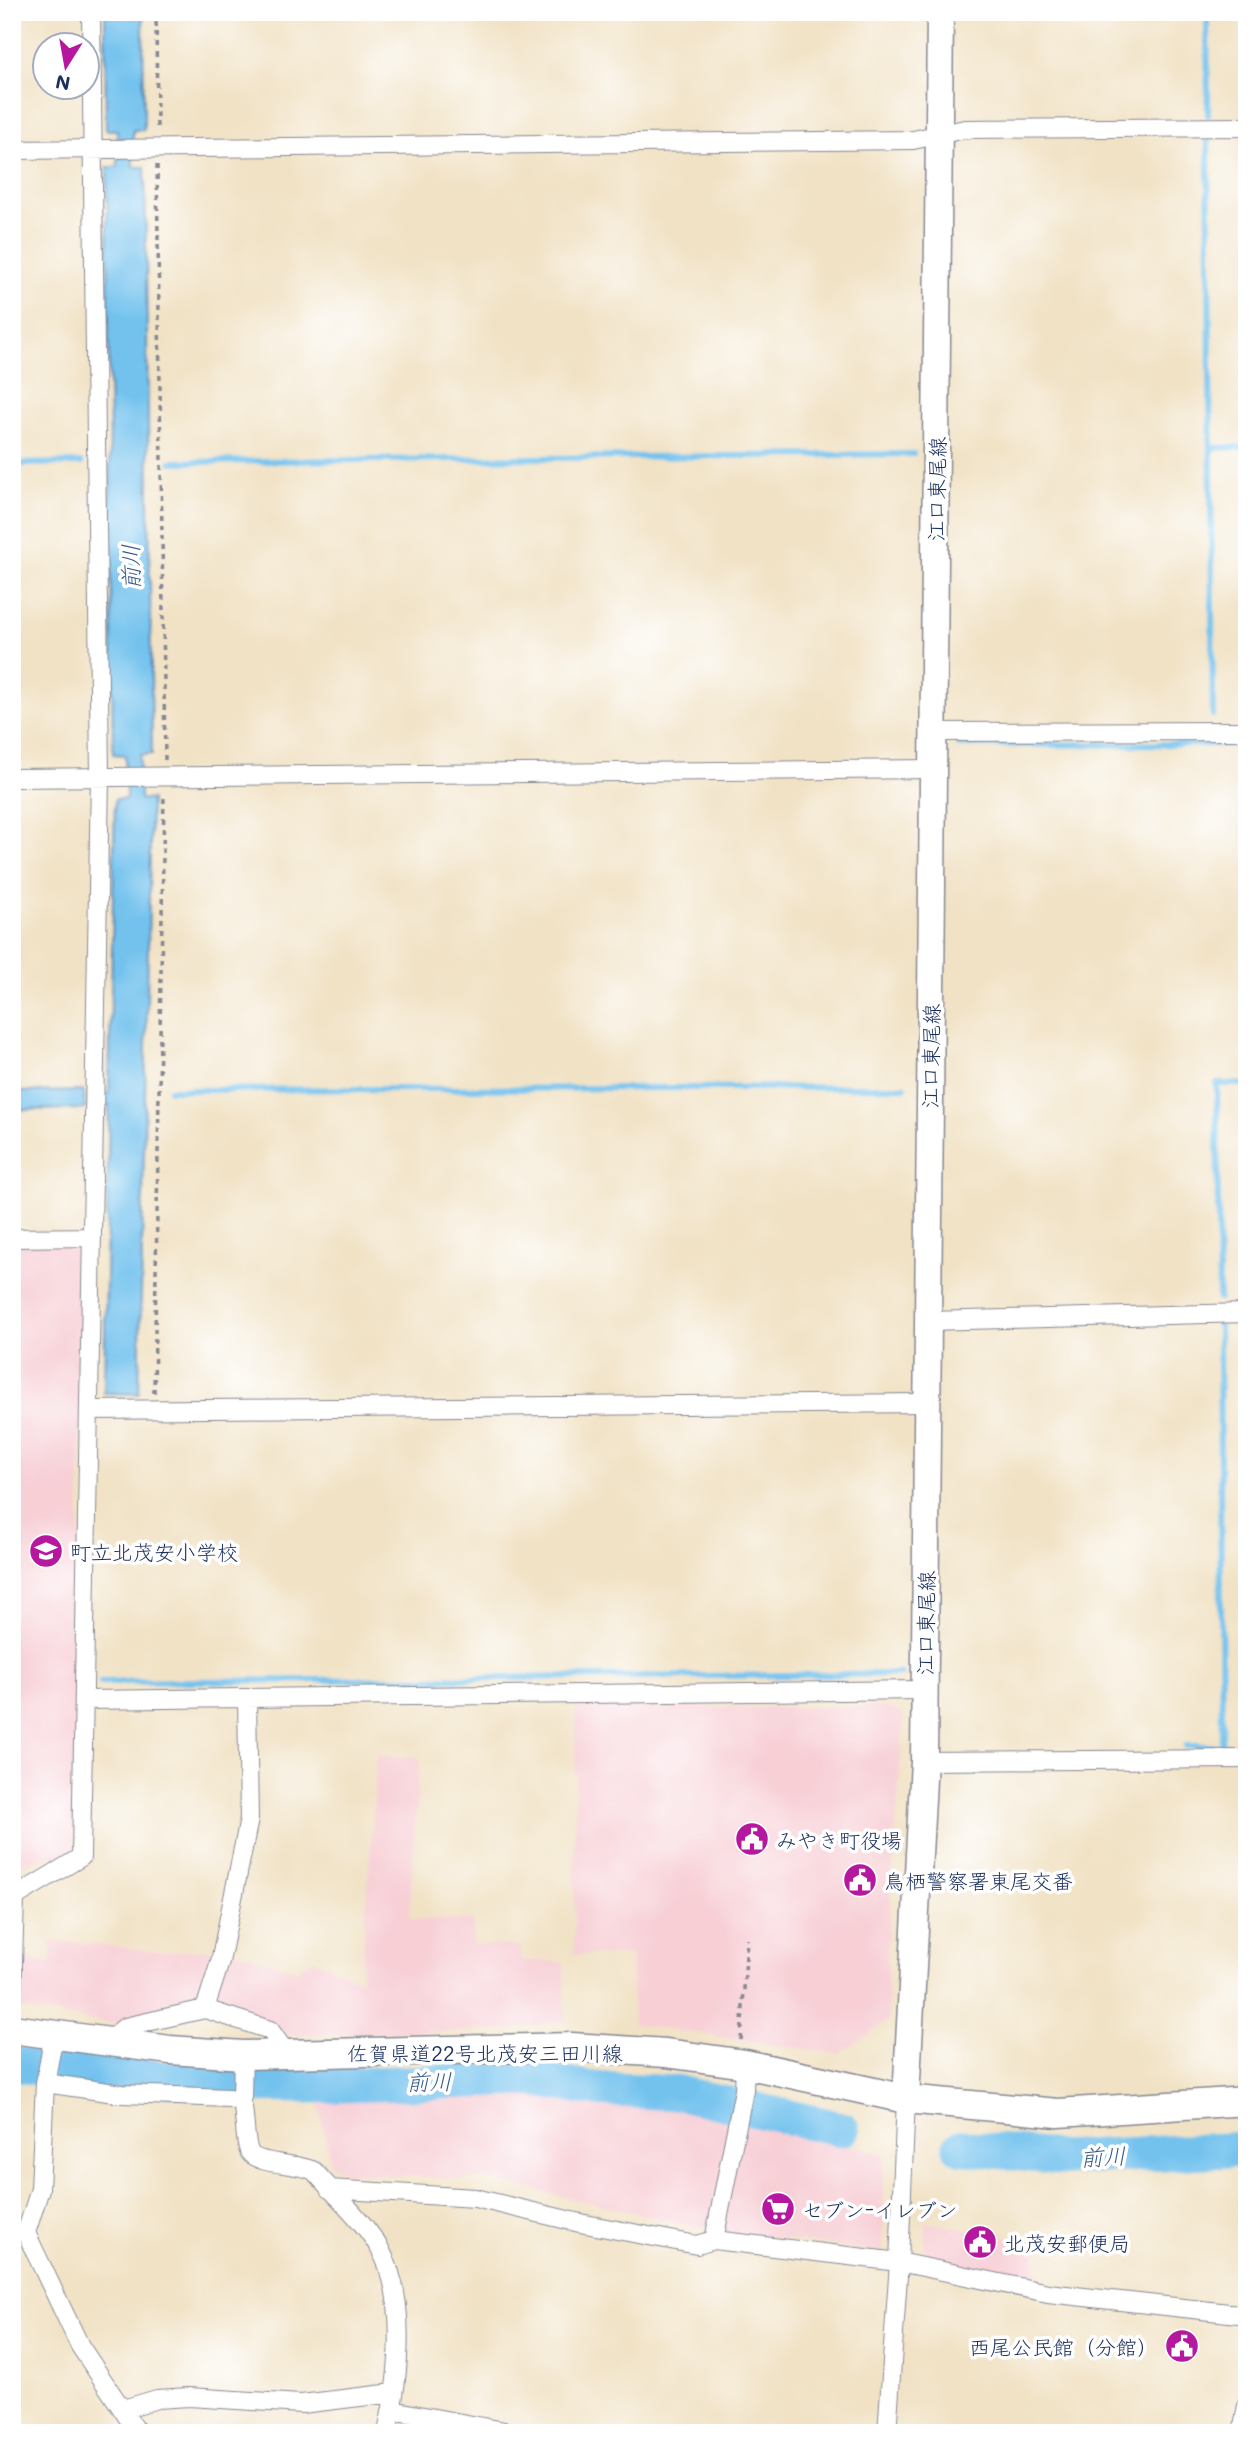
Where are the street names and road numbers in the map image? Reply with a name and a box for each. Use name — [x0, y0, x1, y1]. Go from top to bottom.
street label: 江口東尾線 — [922, 436, 950, 542]
street label: 江口東尾線 — [916, 1003, 944, 1109]
street label: 江口東尾線 — [911, 1570, 939, 1676]
street label: 佐賀県道22号北茂安三田川線 — [347, 2039, 623, 2066]

